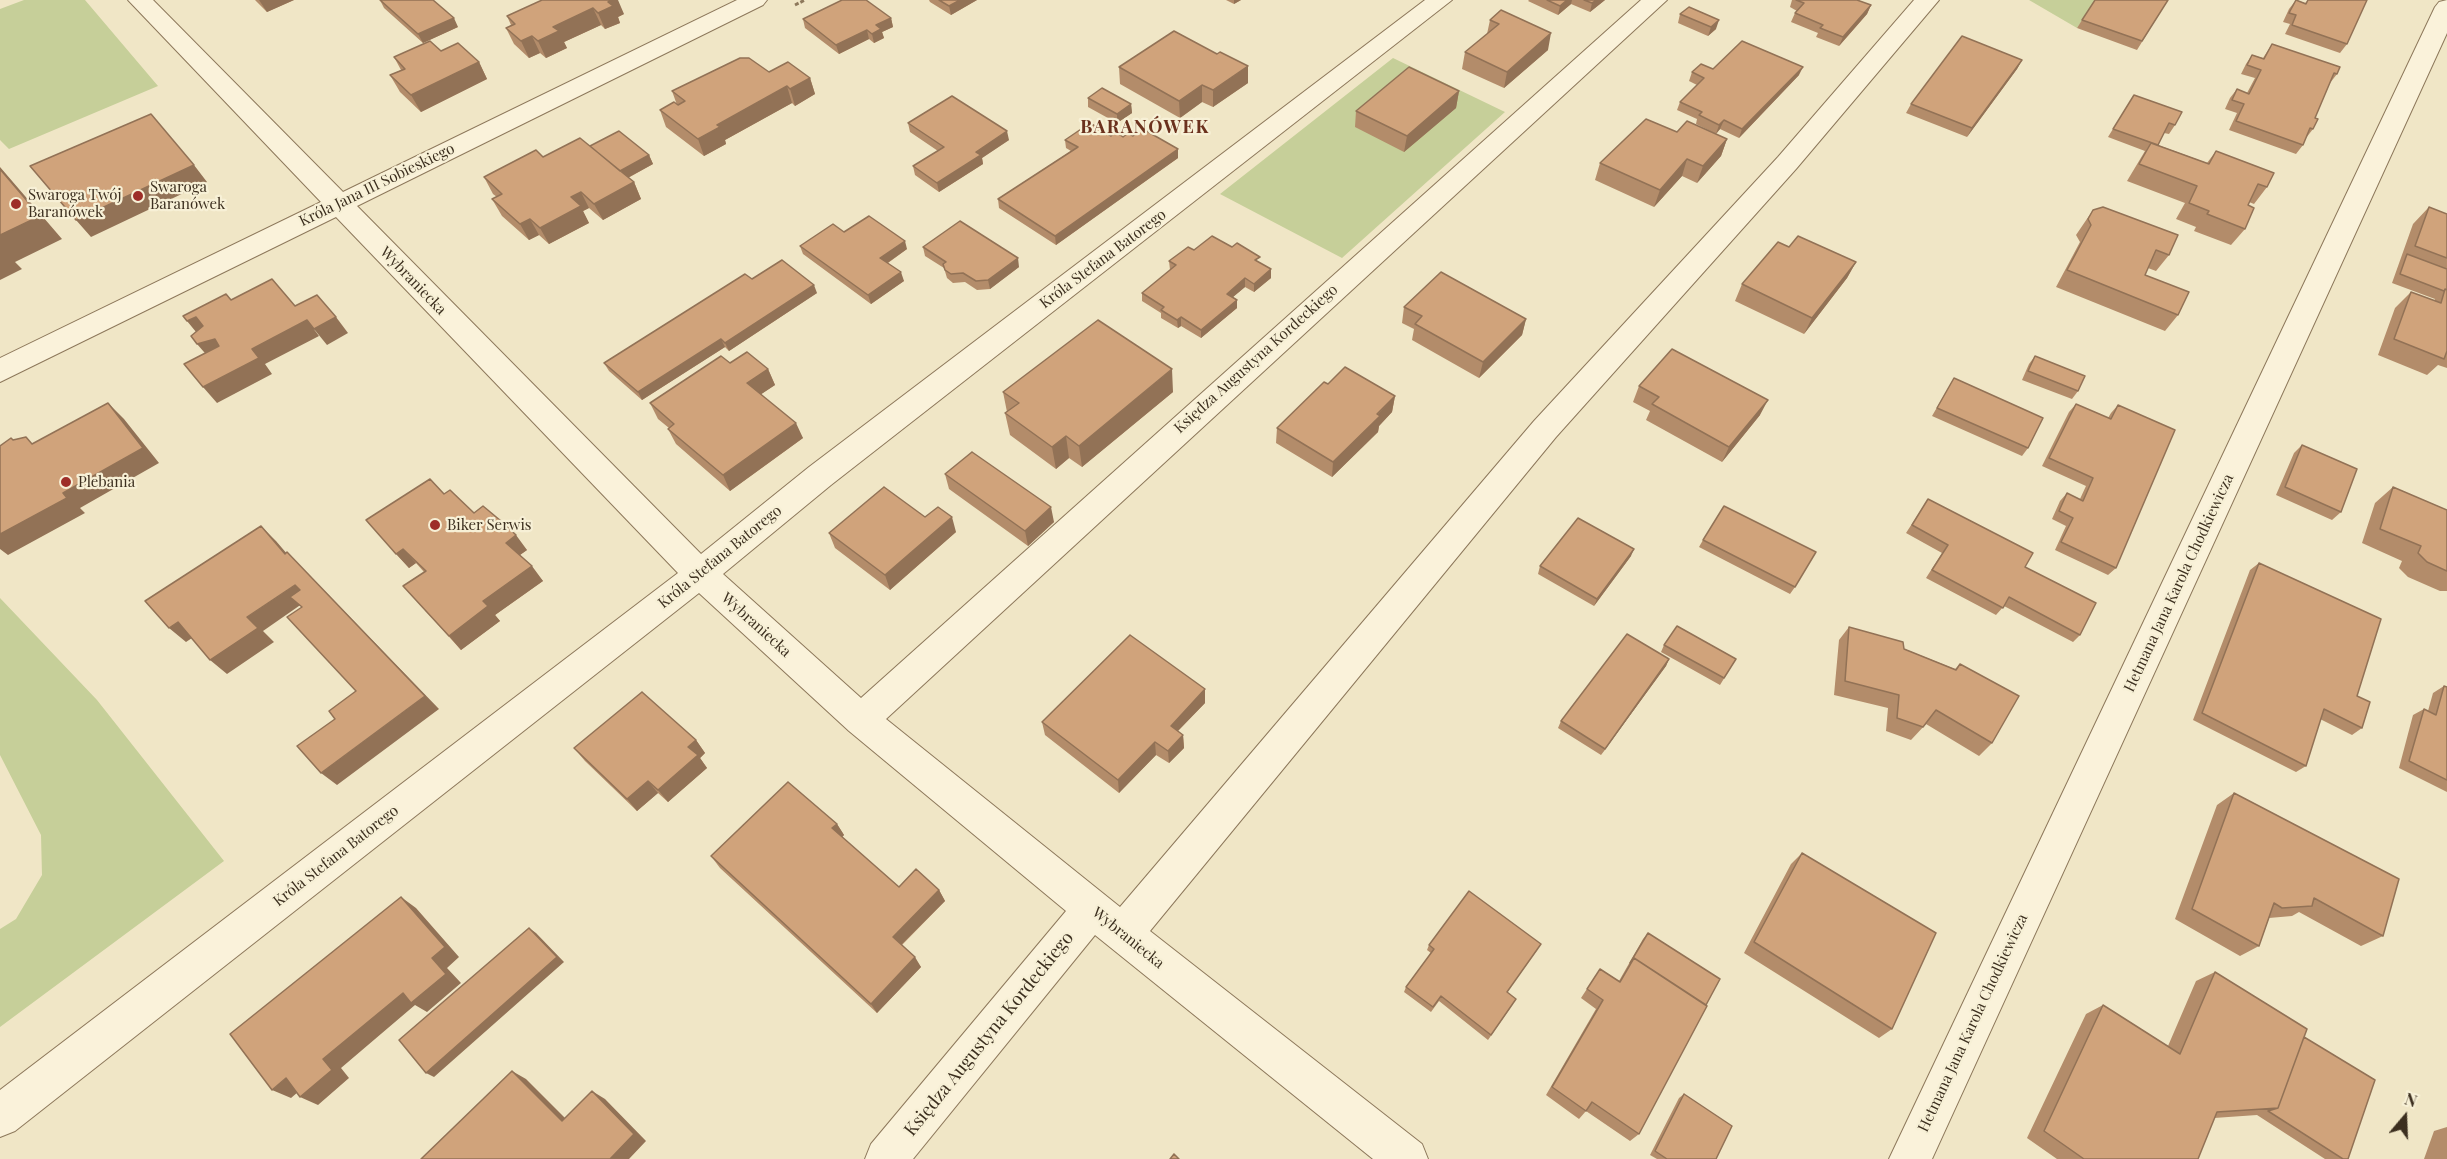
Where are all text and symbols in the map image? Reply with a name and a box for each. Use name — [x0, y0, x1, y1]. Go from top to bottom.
district label: BARANÓWEK — [1080, 116, 1210, 138]
street label: Króla Jana III Sobieskiego — [296, 140, 458, 230]
place label: Swaroga Baranówek — [150, 178, 225, 213]
place label: Swaroga Twój Baranówek — [28, 186, 122, 221]
marker: Swaroga Baranówek — [131, 189, 145, 203]
marker: Swaroga Twój Baranówek — [9, 197, 23, 211]
street label: Króla Stefana Batorego — [1036, 206, 1170, 312]
street label: Wybraniecka — [376, 243, 450, 319]
street label: Księdza Augustyna Kordeckiego — [1170, 281, 1342, 437]
street label: Hetmana Jana Karola Chodkiewicza — [2120, 471, 2238, 695]
place label: Plebania — [78, 473, 135, 491]
marker: Plebania — [59, 475, 73, 489]
street label: Króla Stefana Batorego — [655, 502, 785, 612]
place label: Biker Serwis — [447, 516, 532, 534]
marker: Biker Serwis — [428, 518, 442, 532]
street label: Wybraniecka — [718, 589, 794, 661]
street label: Króla Stefana Batorego — [270, 802, 402, 910]
street label: Wybraniecka — [1088, 904, 1168, 972]
street label: Hetmana Jana Karola Chodkiewicza — [1914, 911, 2032, 1135]
street label: Księdza Augustyna Kordeckiego — [900, 927, 1078, 1141]
north arrow — [2375, 1087, 2435, 1147]
text: N — [2402, 1088, 2420, 1111]

